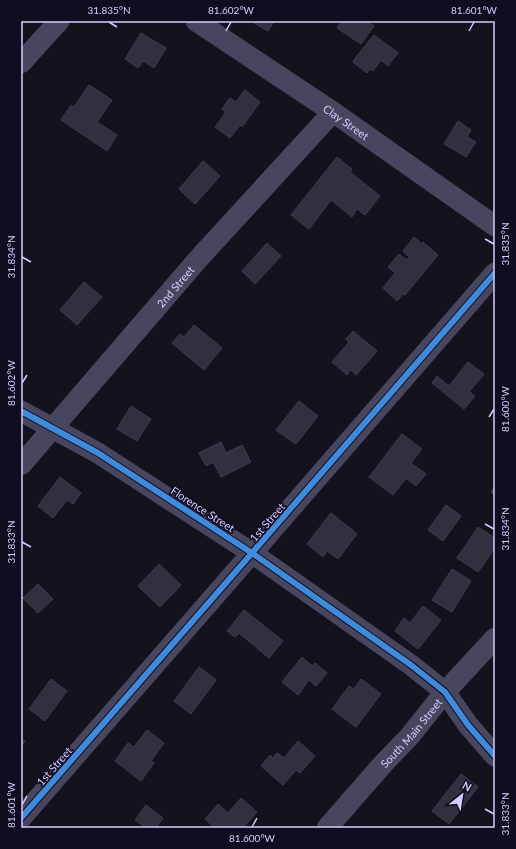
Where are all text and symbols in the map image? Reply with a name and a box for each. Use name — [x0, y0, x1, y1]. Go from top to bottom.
text: 31.835°N — [87, 4, 131, 16]
text: 81.602°W — [208, 4, 255, 16]
text: 81.601°W — [451, 4, 498, 16]
street label: Clay Street — [321, 101, 372, 142]
text: 31.835°N — [499, 222, 511, 266]
text: 31.834°N — [5, 235, 17, 279]
street label: 2nd Street — [154, 263, 196, 310]
text: 81.602°W — [5, 359, 17, 406]
text: 81.600°W — [499, 385, 511, 432]
street label: Florence Street — [169, 484, 237, 534]
street label: 1st Street — [247, 500, 287, 544]
text: 31.834°N — [499, 507, 511, 551]
text: 31.833°N — [5, 520, 17, 564]
street label: South Main Street — [377, 695, 444, 770]
street label: 1st Street — [34, 744, 74, 788]
north arrow — [442, 775, 482, 815]
text: N — [460, 778, 474, 794]
text: 81.601°W — [5, 781, 17, 828]
text: 31.833°N — [499, 792, 511, 836]
text: 81.600°W — [229, 832, 276, 844]

